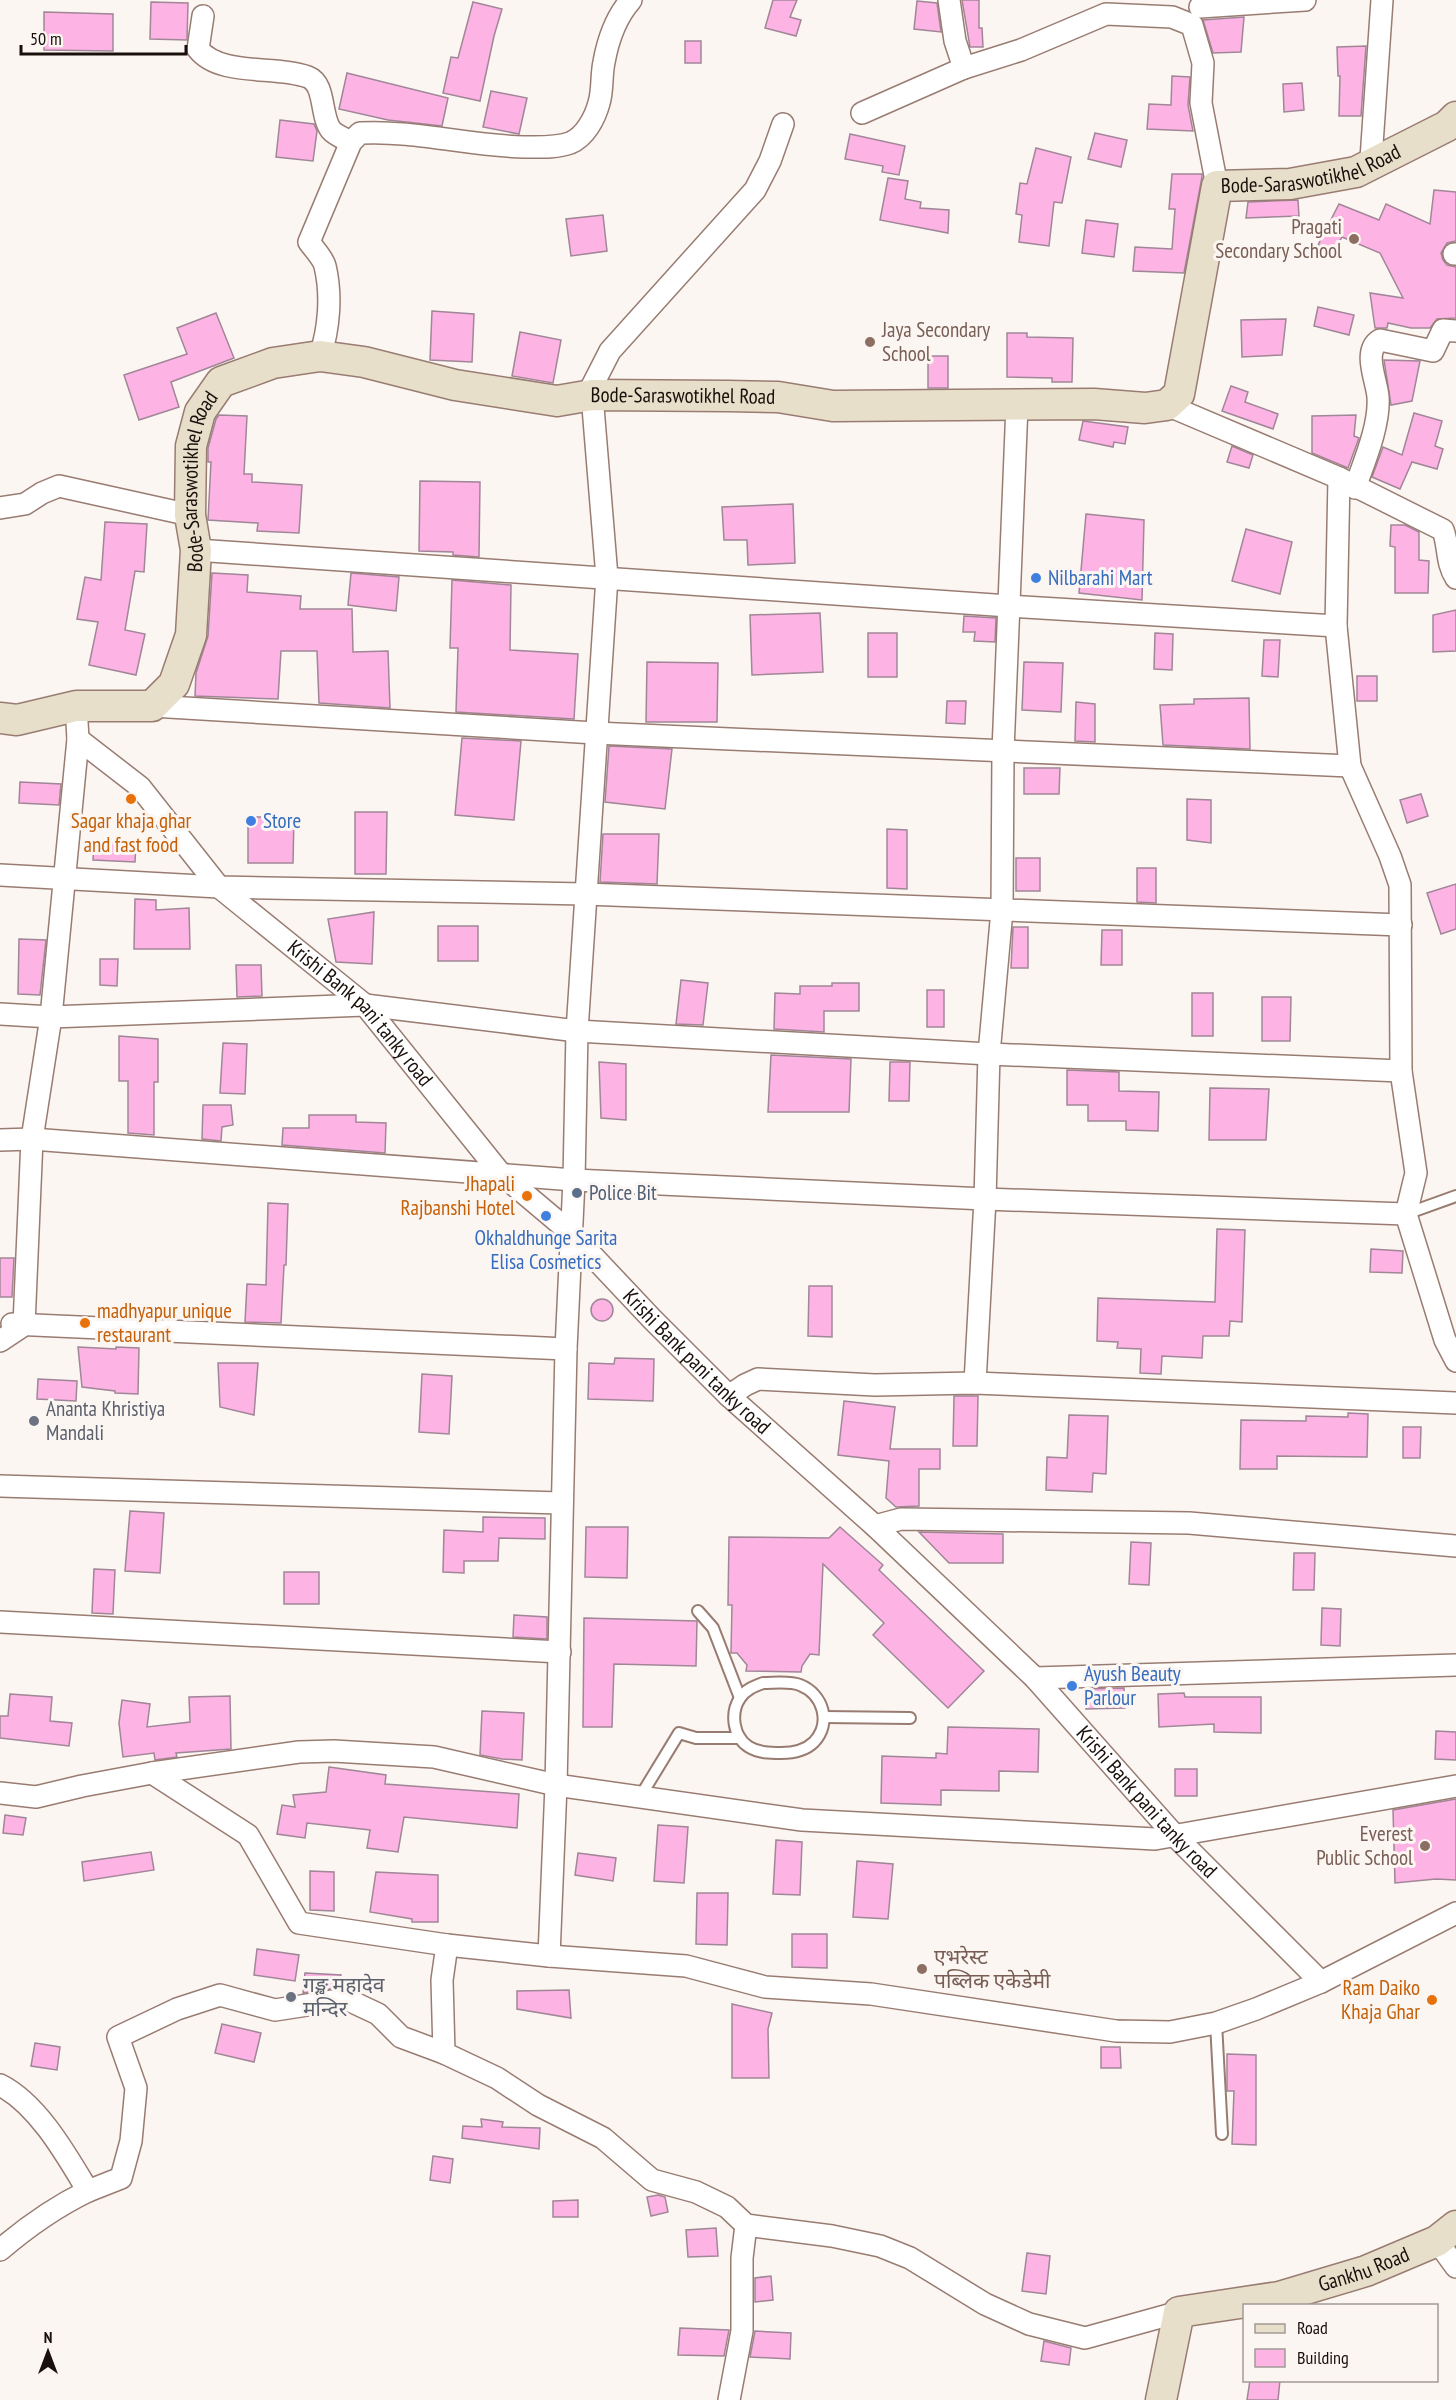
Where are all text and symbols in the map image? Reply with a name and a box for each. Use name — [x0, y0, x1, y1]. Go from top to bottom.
scale bar — [21, 18, 186, 56]
text: 50 m — [30, 27, 62, 50]
street label: Bode-Saraswotikhel Road — [1220, 138, 1405, 199]
place label: Pragati Secondary School — [1215, 213, 1342, 264]
marker: Pragati Secondary School — [1347, 232, 1361, 246]
place label: Jaya Secondary School — [881, 316, 990, 367]
marker: Jaya Secondary School — [863, 335, 877, 349]
street label: Bode-Saraswotikhel Road — [591, 381, 775, 410]
street label: Bode-Saraswotikhel Road — [176, 385, 224, 573]
place label: Nilbarahi Mart — [1048, 564, 1153, 591]
marker: Nilbarahi Mart — [1029, 571, 1043, 585]
marker: Sagar khaja ghar and fast food — [124, 792, 138, 806]
place label: Sagar khaja ghar and fast food — [71, 807, 192, 858]
place label: Store — [263, 807, 301, 834]
marker: Store — [244, 814, 258, 828]
street label: Krishi Bank pani tanky road — [282, 934, 439, 1092]
place label: Jhapali Rajbanshi Hotel — [400, 1170, 515, 1221]
place label: Police Bit — [589, 1179, 657, 1206]
marker: Police Bit — [570, 1186, 584, 1200]
marker: Jhapali Rajbanshi Hotel — [520, 1189, 534, 1203]
marker: Okhaldhunge Sarita Elisa Cosmetics — [539, 1209, 553, 1223]
place label: Okhaldhunge Sarita Elisa Cosmetics — [475, 1224, 617, 1275]
street label: Krishi Bank pani tanky road — [617, 1283, 777, 1440]
place label: madhyapur unique restaurant — [97, 1297, 232, 1348]
marker: madhyapur unique restaurant — [78, 1316, 92, 1330]
place label: Ananta Khristiya Mandali — [46, 1395, 165, 1446]
marker: Ananta Khristiya Mandali — [27, 1414, 41, 1428]
place label: Ayush Beauty Parlour — [1084, 1660, 1181, 1711]
marker: Ayush Beauty Parlour — [1065, 1679, 1079, 1693]
street label: Krishi Bank pani tanky road — [1071, 1720, 1223, 1883]
place label: Everest Public School — [1316, 1820, 1413, 1871]
marker: Everest Public School — [1418, 1839, 1432, 1853]
place label: एभरेस्ट पब्लिक एकेडेमी — [934, 1943, 1051, 1994]
marker: एभरेस्ट पब्लिक एकेडेमी — [915, 1962, 929, 1976]
place label: गङ्खु महादेव मन्दिर — [303, 1971, 385, 2022]
place label: Ram Daiko Khaja Ghar — [1341, 1974, 1420, 2025]
marker: गङ्खु महादेव मन्दिर — [284, 1990, 298, 2004]
marker: Ram Daiko Khaja Ghar — [1425, 1993, 1439, 2007]
street label: Gankhu Road — [1315, 2240, 1413, 2298]
legend — [1243, 2304, 1438, 2382]
text: Road — [1297, 2316, 1328, 2339]
north arrow — [18, 2322, 78, 2382]
text: N — [44, 2327, 52, 2347]
text: Building — [1297, 2346, 1349, 2369]

